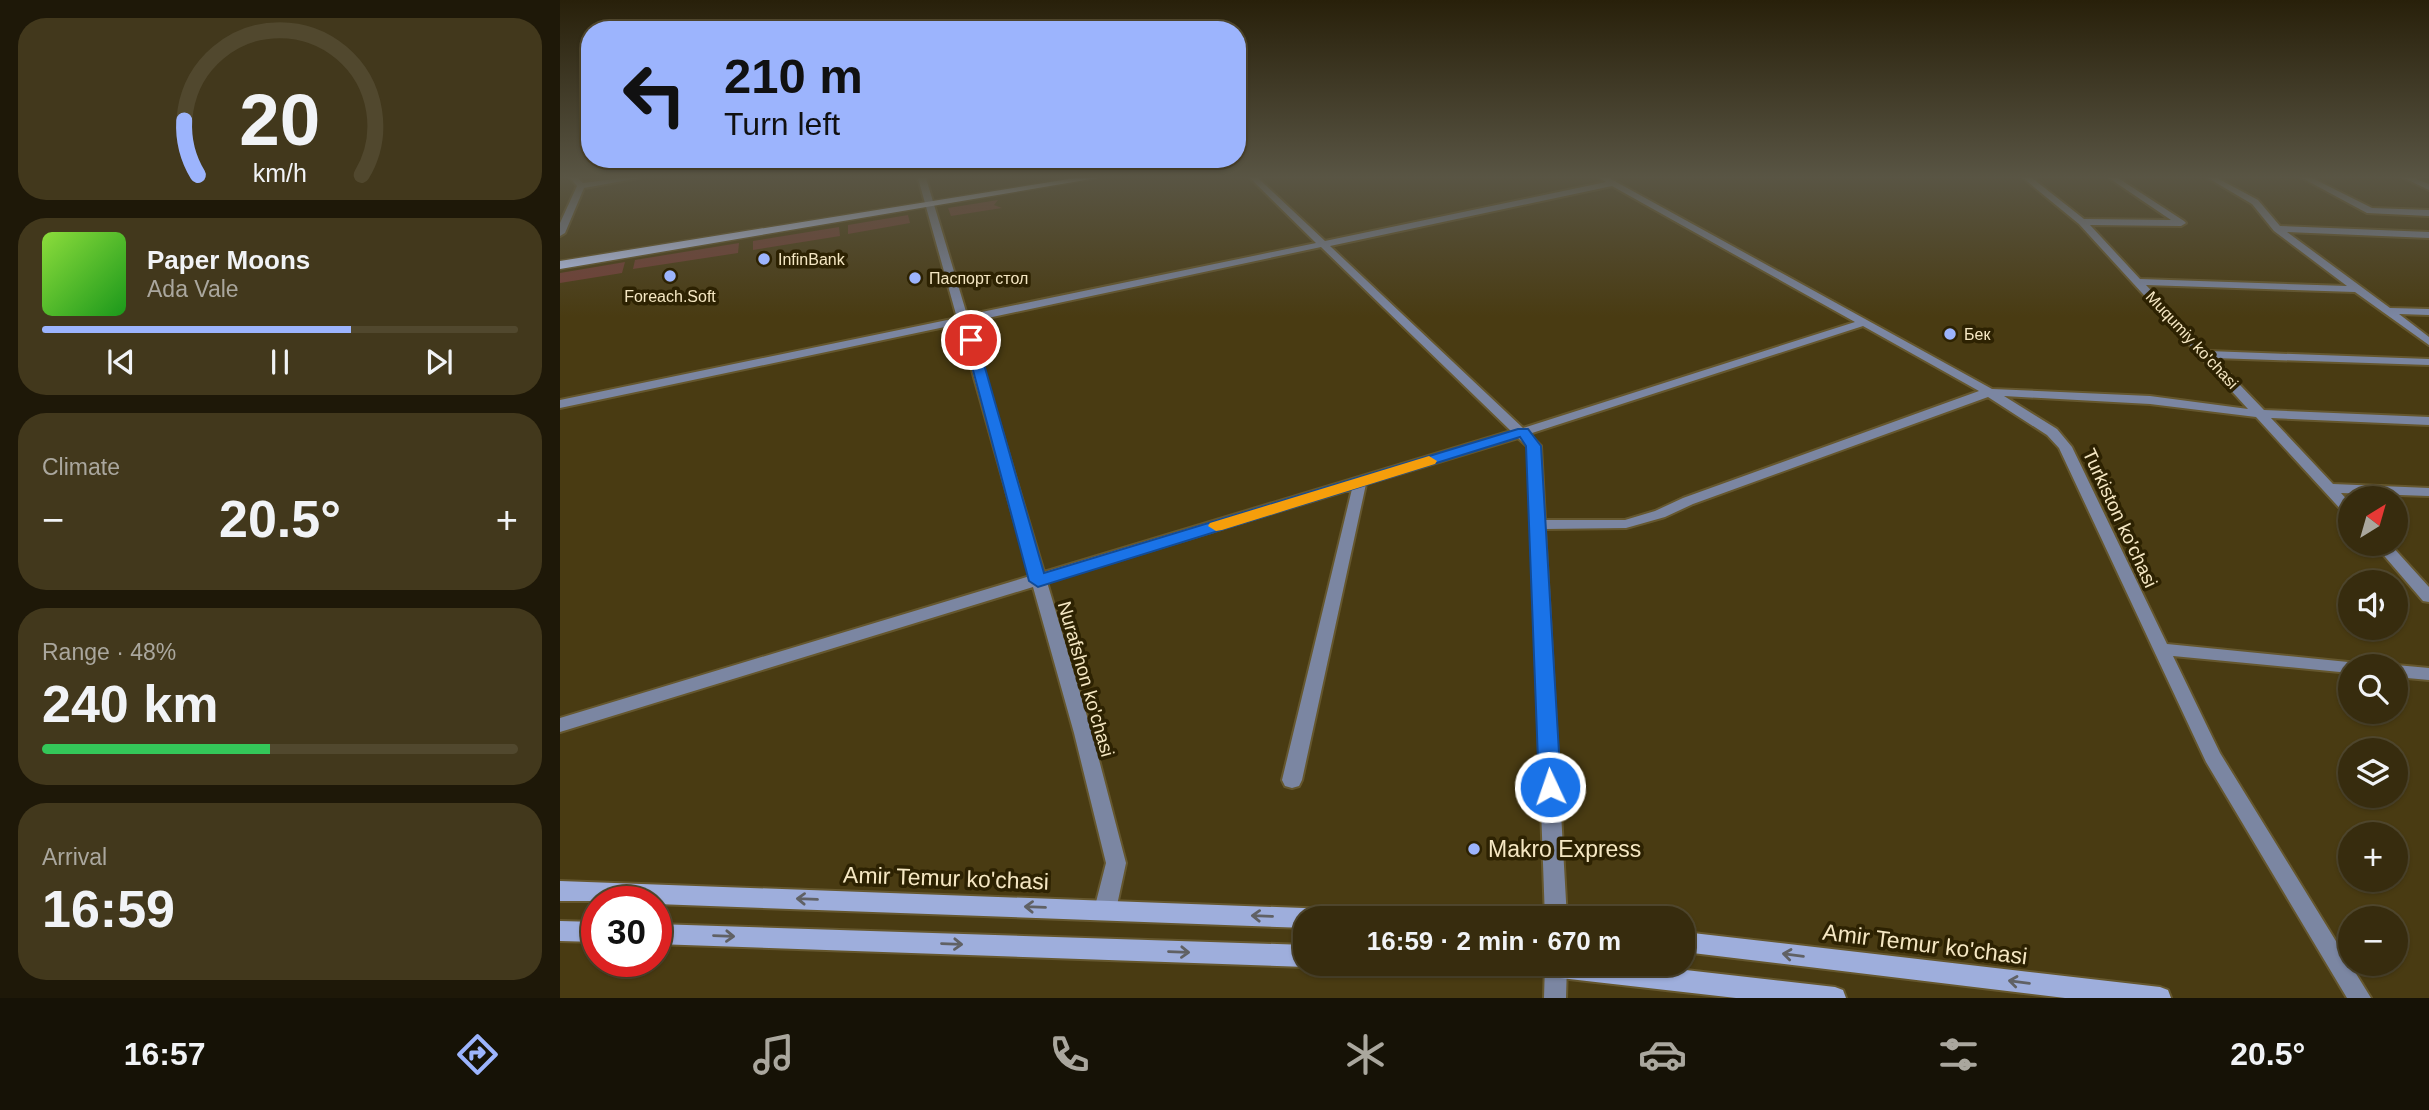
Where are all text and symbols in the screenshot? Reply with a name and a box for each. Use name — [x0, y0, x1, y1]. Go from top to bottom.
icon: left — [609, 49, 700, 140]
text: 210 m — [724, 49, 863, 103]
text: 20 — [240, 79, 320, 160]
text: Turn left — [724, 106, 840, 142]
text: km/h — [253, 159, 307, 187]
text: Paper Moons — [147, 245, 310, 275]
marker: InfinBank — [756, 251, 772, 267]
place label: InfinBank — [778, 251, 846, 268]
marker: Foreach.Soft — [662, 268, 678, 284]
marker: Паспорт стол — [907, 270, 923, 286]
place label: Паспорт стол — [929, 270, 1028, 287]
text: Ada Vale — [147, 276, 239, 302]
place label: Foreach.Soft — [624, 288, 716, 305]
street label: Muqumiy ko'chasi — [2143, 288, 2241, 392]
pin — [941, 310, 1001, 370]
icon: arrive — [952, 321, 990, 359]
marker: Бек — [1942, 326, 1958, 342]
place label: Бек — [1964, 326, 1991, 343]
icon: previous — [102, 343, 140, 381]
icon: pause — [261, 343, 299, 381]
icon: next — [420, 343, 458, 381]
street label: Turkiston ko'chasi — [2079, 445, 2161, 591]
text: Climate — [42, 454, 120, 480]
north arrow — [2338, 486, 2408, 556]
map controls — [2338, 486, 2408, 976]
text: 20.5° — [219, 490, 341, 548]
text: − — [42, 499, 64, 541]
text: + — [496, 499, 518, 541]
button: sound — [2338, 570, 2408, 640]
street label: Nurafshon ko'chasi — [1054, 599, 1118, 759]
text: Range · 48% — [42, 639, 176, 665]
button: search — [2338, 654, 2408, 724]
text: 240 km — [42, 675, 218, 733]
button: layers — [2338, 738, 2408, 808]
position arrow — [1513, 750, 1587, 824]
button: + — [2338, 822, 2408, 892]
place label: Makro Express — [1488, 836, 1641, 862]
marker: Makro Express — [1466, 841, 1482, 857]
text: Arrival — [42, 844, 107, 870]
street label: Amir Temur ko'chasi — [843, 861, 1049, 895]
text: 16:59 — [42, 880, 175, 938]
speed limit sign: 30 — [581, 886, 672, 977]
one-way arrow — [796, 893, 819, 906]
one-way arrow — [1024, 901, 1047, 914]
button: − — [2338, 906, 2408, 976]
one-way arrow — [1251, 909, 1274, 923]
street label: Amir Temur ko'chasi — [1821, 919, 2029, 969]
text: 16:59 · 2 min · 670 m — [1367, 926, 1621, 956]
one-way arrow — [713, 930, 736, 943]
one-way arrow — [940, 937, 963, 951]
one-way arrow — [1167, 945, 1190, 959]
one-way arrow — [1783, 948, 1805, 961]
one-way arrow — [2008, 976, 2031, 989]
icon: directions — [453, 1030, 502, 1079]
icon: music — [749, 1030, 798, 1079]
icon: phone — [1045, 1030, 1094, 1079]
icon: climate — [1341, 1030, 1390, 1079]
icon: car — [1638, 1030, 1687, 1079]
icon: filters — [1934, 1030, 1983, 1079]
text: 16:57 — [124, 1036, 205, 1072]
text: 20.5° — [2230, 1036, 2305, 1072]

